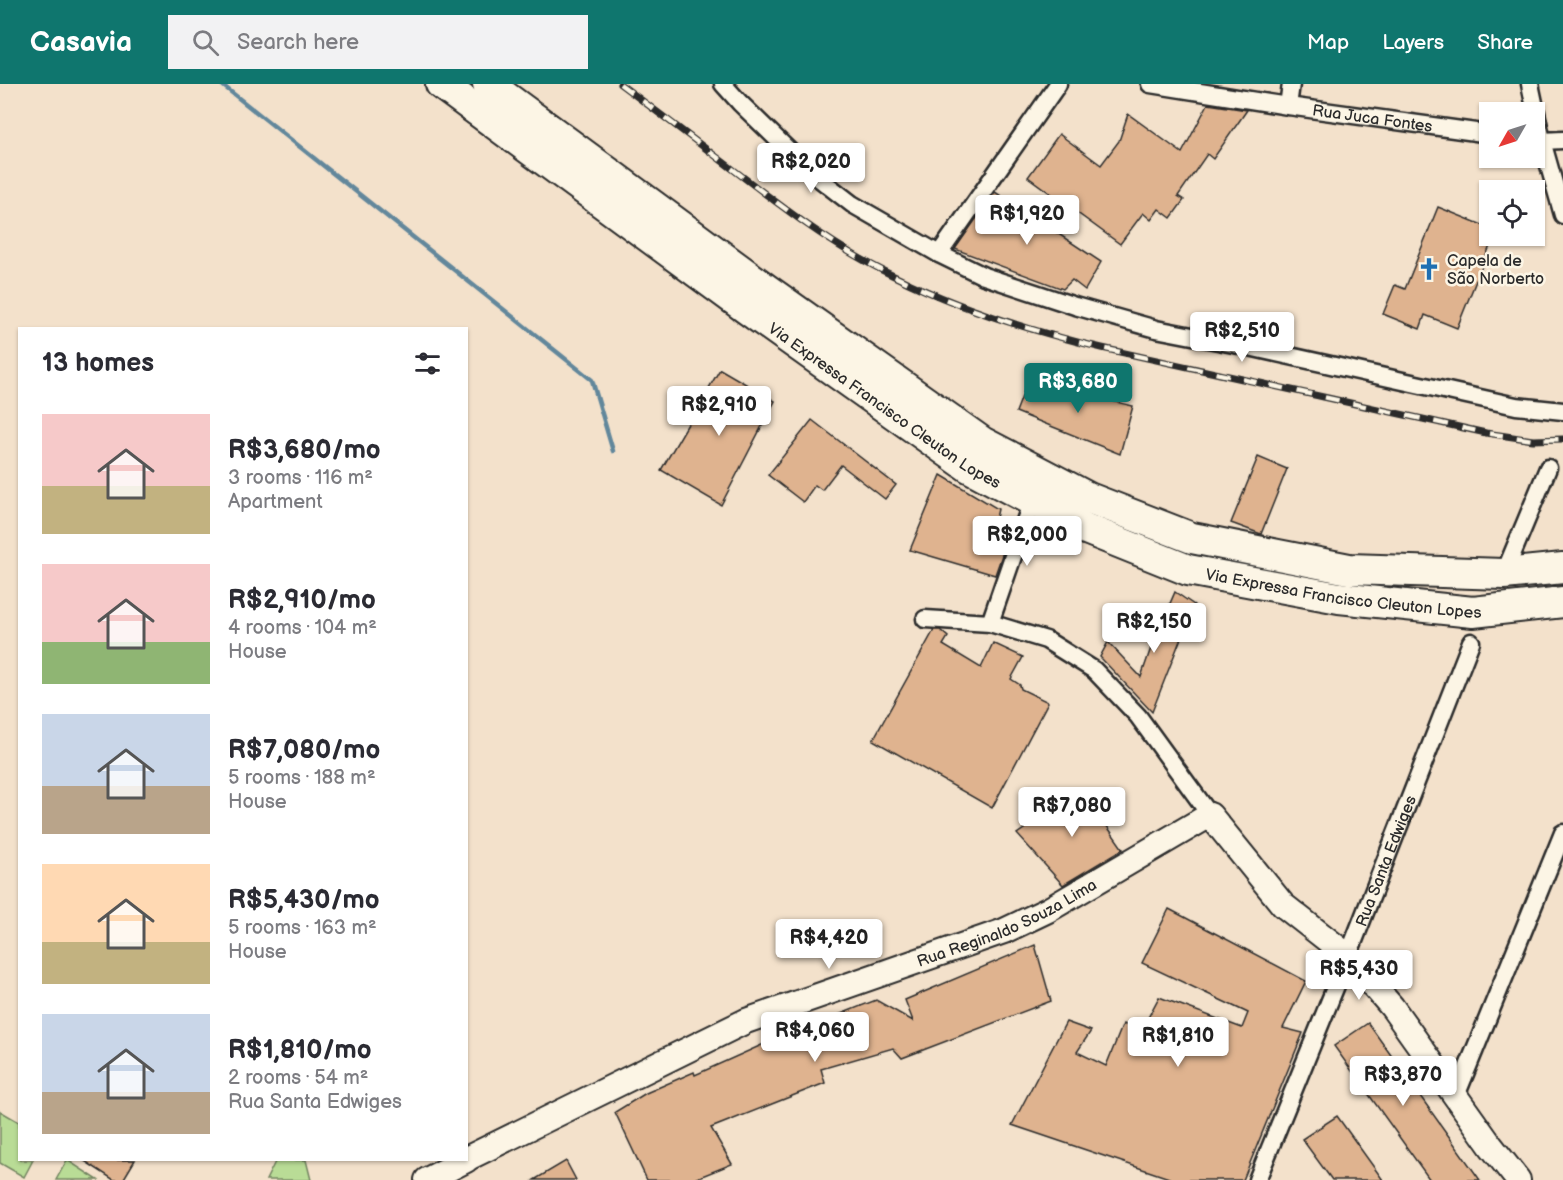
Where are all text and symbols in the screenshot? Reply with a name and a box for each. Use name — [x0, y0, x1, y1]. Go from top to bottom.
search box — [168, 15, 588, 69]
text: Casavia — [30, 26, 132, 59]
icon: search — [189, 26, 222, 59]
text: Search here — [237, 29, 359, 56]
text: Map — [1307, 30, 1349, 55]
text: Layers — [1382, 30, 1444, 55]
text: Share — [1477, 30, 1533, 55]
street label: Rua Juca Fontes — [1311, 101, 1434, 137]
north arrow — [1479, 102, 1545, 168]
map controls — [1479, 102, 1545, 246]
pin: R$2,020 — [756, 143, 866, 194]
text: R$2,020 — [771, 150, 851, 174]
button: locate — [1479, 180, 1545, 246]
pin: R$1,920 — [972, 195, 1082, 246]
text: R$1,920 — [989, 202, 1065, 226]
place label: Capela de São Norberto — [1447, 252, 1544, 289]
church icon: Capela de São Norberto — [1416, 256, 1442, 282]
pin: R$2,510 — [1187, 312, 1297, 363]
street label: Via Expressa Francisco Cleuton Lopes — [764, 319, 1004, 493]
text: R$2,510 — [1204, 319, 1280, 343]
icon: filters — [411, 347, 444, 380]
text: 13 homes — [42, 348, 154, 379]
pin: R$3,680 — [1023, 363, 1133, 414]
text: R$3,680 — [1038, 370, 1118, 394]
pin: R$2,910 — [664, 386, 774, 437]
text: R$2,910 — [681, 393, 757, 417]
text: R$3,680/mo — [228, 435, 381, 466]
icon: home — [90, 438, 162, 510]
text: 3 rooms · 116 m² — [228, 466, 373, 490]
text: Apartment — [228, 490, 323, 514]
pin: R$2,000 — [972, 516, 1082, 567]
text: R$2,000 — [987, 523, 1067, 547]
street label: Via Expressa Francisco Cleuton Lopes — [1204, 565, 1483, 623]
text: R$2,910/mo — [228, 585, 376, 616]
icon: home — [90, 588, 162, 660]
pin: R$2,150 — [1099, 603, 1209, 654]
text: R$2,150 — [1116, 610, 1192, 634]
text: 4 rooms · 104 m² — [228, 616, 377, 640]
text: House — [228, 640, 287, 664]
text: R$7,080/mo — [228, 735, 380, 766]
icon: home — [90, 738, 162, 810]
text: 5 rooms · 188 m² — [228, 766, 376, 790]
pin: R$7,080 — [1017, 787, 1127, 838]
text: House — [228, 790, 287, 814]
street label: Rua Santa Edwiges — [1352, 793, 1421, 930]
text: R$7,080 — [1032, 794, 1112, 818]
street label: Rua Reginaldo Souza Lima — [915, 876, 1100, 972]
text: R$5,430/mo — [228, 885, 380, 916]
icon: home — [90, 888, 162, 960]
text: 5 rooms · 163 m² — [228, 916, 377, 940]
pin: R$4,420 — [774, 919, 884, 970]
text: R$4,420 — [790, 926, 868, 950]
text: House — [228, 940, 287, 964]
pin: R$5,430 — [1304, 950, 1414, 1001]
text: R$5,430 — [1320, 957, 1398, 981]
pin: R$4,060 — [760, 1012, 870, 1063]
pin: R$1,810 — [1123, 1017, 1233, 1068]
text: R$4,060 — [775, 1019, 855, 1043]
text: R$1,810 — [1142, 1024, 1214, 1048]
text: R$1,810/mo — [228, 1035, 372, 1066]
icon: home — [90, 1038, 162, 1110]
pin: R$3,870 — [1348, 1056, 1458, 1107]
text: R$3,870 — [1364, 1063, 1442, 1087]
text: 2 rooms · 54 m² — [228, 1066, 368, 1090]
text: Rua Santa Edwiges — [228, 1090, 402, 1114]

